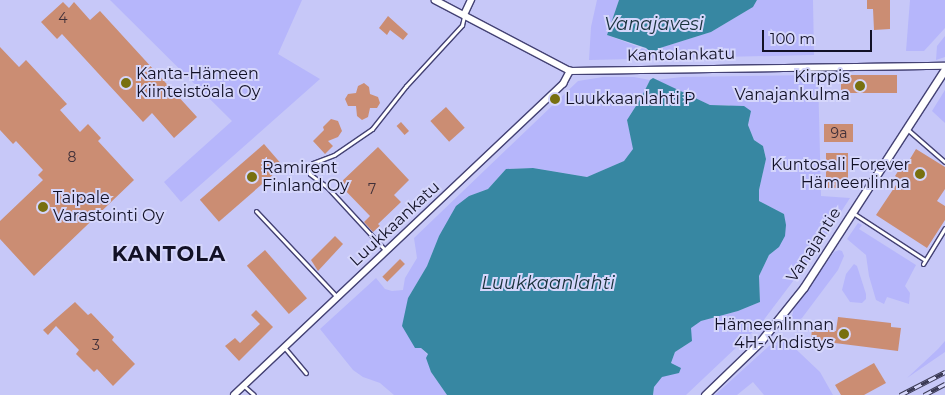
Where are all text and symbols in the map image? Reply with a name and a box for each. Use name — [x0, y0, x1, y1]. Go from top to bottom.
house number: 4 — [58, 10, 68, 26]
water label: Vanajavesi — [604, 13, 704, 35]
scale bar — [765, 20, 875, 52]
text: 100 m — [770, 29, 815, 48]
street label: Kantolankatu — [627, 44, 735, 66]
place label: Kanta-Hämeen Kiinteistöala Oy — [136, 64, 260, 102]
place label: Kirppis Vanajankulma — [734, 67, 850, 105]
marker: Kanta-Hämeen Kiinteistöala Oy — [120, 77, 132, 89]
marker: Kirppis Vanajankulma — [854, 80, 866, 92]
place label: Luukkaanlahti P — [565, 89, 696, 109]
marker: Luukkaanlahti P — [549, 93, 561, 105]
house number: 9a — [831, 125, 847, 141]
house number: 8 — [68, 149, 76, 165]
place label: Kuntosali Forever Hämeenlinna — [771, 155, 910, 193]
place label: Ramirent Finland Oy — [262, 158, 349, 196]
marker: Kuntosali Forever Hämeenlinna — [914, 168, 926, 180]
marker: Ramirent Finland Oy — [246, 171, 258, 183]
street label: Luukkaankatu — [346, 178, 444, 270]
house number: 7 — [368, 181, 376, 197]
place label: Taipale Varastointi Oy — [53, 188, 164, 226]
marker: Taipale Varastointi Oy — [37, 201, 49, 213]
street label: Vanajantie — [783, 204, 845, 286]
district label: KANTOLA — [111, 241, 227, 267]
water label: Luukkaanlahti — [481, 272, 615, 294]
place label: Hämeenlinnan 4H- Yhdistys — [714, 315, 834, 353]
marker: Hämeenlinnan 4H- Yhdistys — [838, 328, 850, 340]
house number: 3 — [92, 337, 100, 353]

